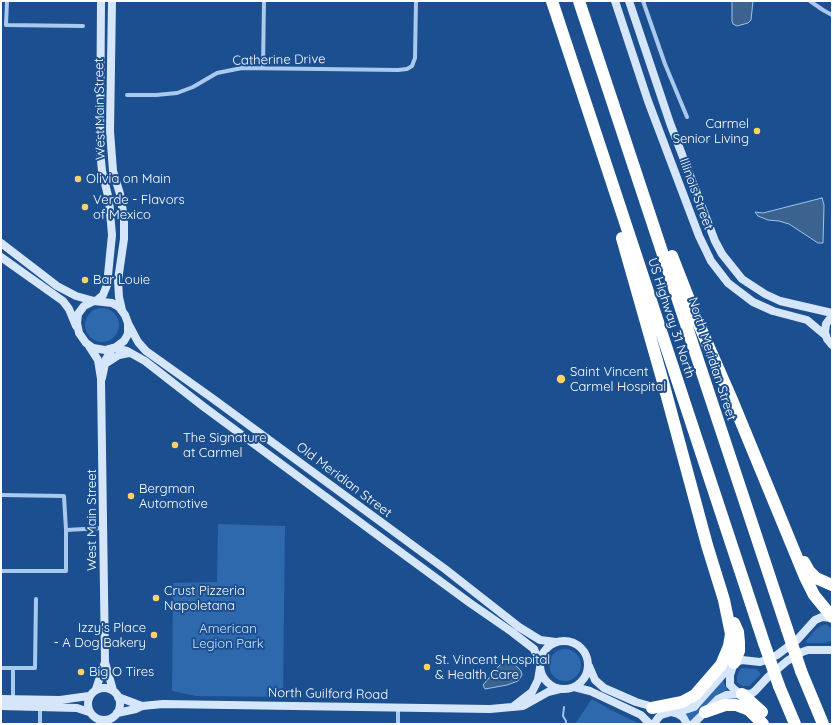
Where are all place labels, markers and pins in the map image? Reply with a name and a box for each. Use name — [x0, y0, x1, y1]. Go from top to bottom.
place label: Carmel Senior Living — [673, 116, 749, 147]
marker: Carmel Senior Living — [752, 126, 762, 136]
place label: Olivia on Main — [86, 171, 171, 187]
marker: Olivia on Main — [73, 174, 83, 184]
place label: Verde - Flavors of Mexico — [93, 192, 185, 223]
marker: Verde - Flavors of Mexico — [80, 202, 90, 212]
place label: Bar Louie — [93, 272, 150, 288]
marker: Bar Louie — [80, 275, 90, 285]
place label: Saint Vincent Carmel Hospital — [570, 364, 666, 395]
marker: Saint Vincent Carmel Hospital — [555, 373, 567, 385]
place label: The Signature at Carmel — [183, 430, 267, 461]
marker: The Signature at Carmel — [170, 440, 180, 450]
place label: Bergman Automotive — [139, 481, 208, 512]
marker: Bergman Automotive — [126, 491, 136, 501]
place label: Crust Pizzeria Napoletana — [164, 583, 245, 614]
marker: Crust Pizzeria Napoletana — [151, 593, 161, 603]
place label: Izzy's Place - A Dog Bakery — [54, 620, 146, 651]
marker: Izzy's Place - A Dog Bakery — [149, 630, 159, 640]
place label: St. Vincent Hospital & Health Care — [435, 652, 550, 683]
marker: St. Vincent Hospital & Health Care — [422, 662, 432, 672]
place label: Big O Tires — [89, 664, 154, 680]
marker: Big O Tires — [76, 667, 86, 677]

